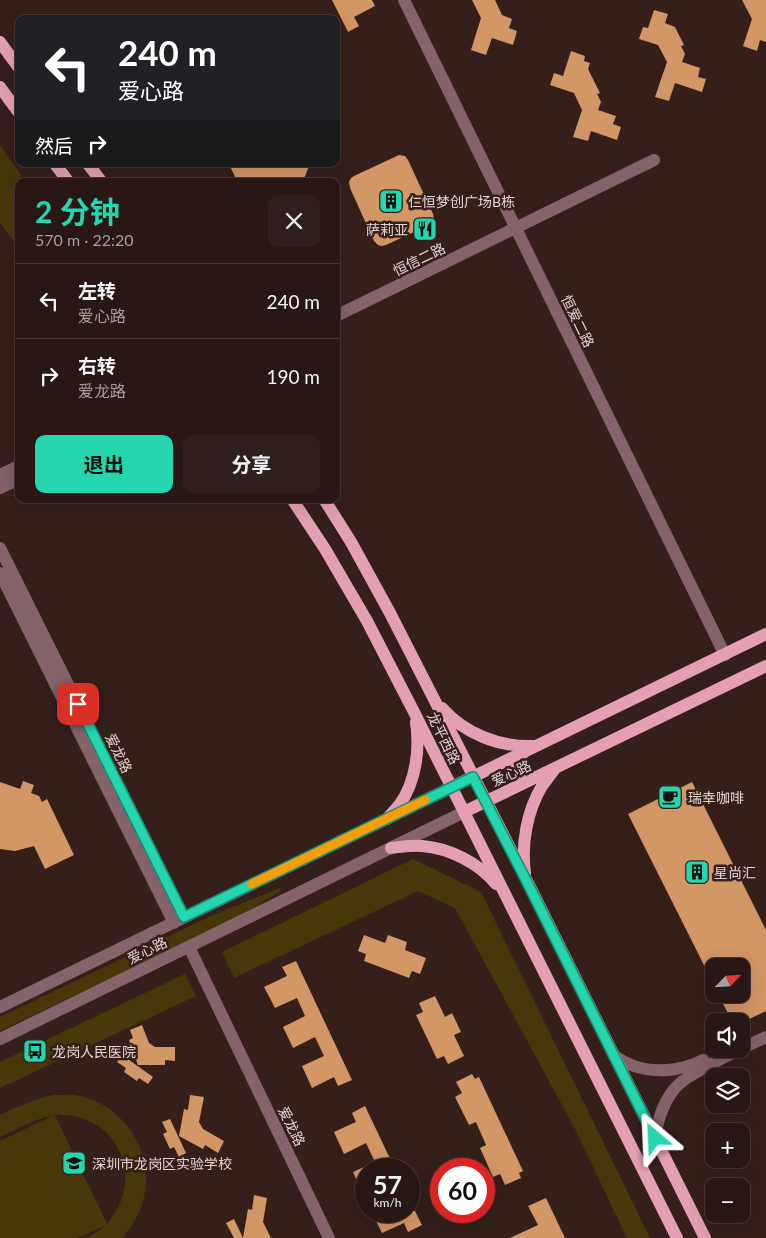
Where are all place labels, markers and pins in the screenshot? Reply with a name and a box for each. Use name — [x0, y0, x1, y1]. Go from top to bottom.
building icon: 仁恒梦创广场B栋 — [378, 188, 404, 214]
place label: 仁恒梦创广场B栋 — [408, 193, 515, 210]
restaurant icon: 萨莉亚 — [412, 216, 438, 242]
place label: 萨莉亚 — [366, 221, 408, 238]
pin — [57, 683, 99, 725]
cafe icon: 瑞幸咖啡 — [657, 784, 683, 810]
place label: 瑞幸咖啡 — [688, 789, 744, 806]
building icon: 星尚汇 — [684, 859, 710, 885]
place label: 星尚汇 — [714, 864, 756, 881]
bus stop icon: 龙岗人民医院 — [22, 1038, 48, 1064]
place label: 龙岗人民医院 — [52, 1043, 136, 1060]
school or university icon: 深圳市龙岗区实验学校 — [61, 1150, 87, 1176]
place label: 深圳市龙岗区实验学校 — [92, 1155, 232, 1172]

